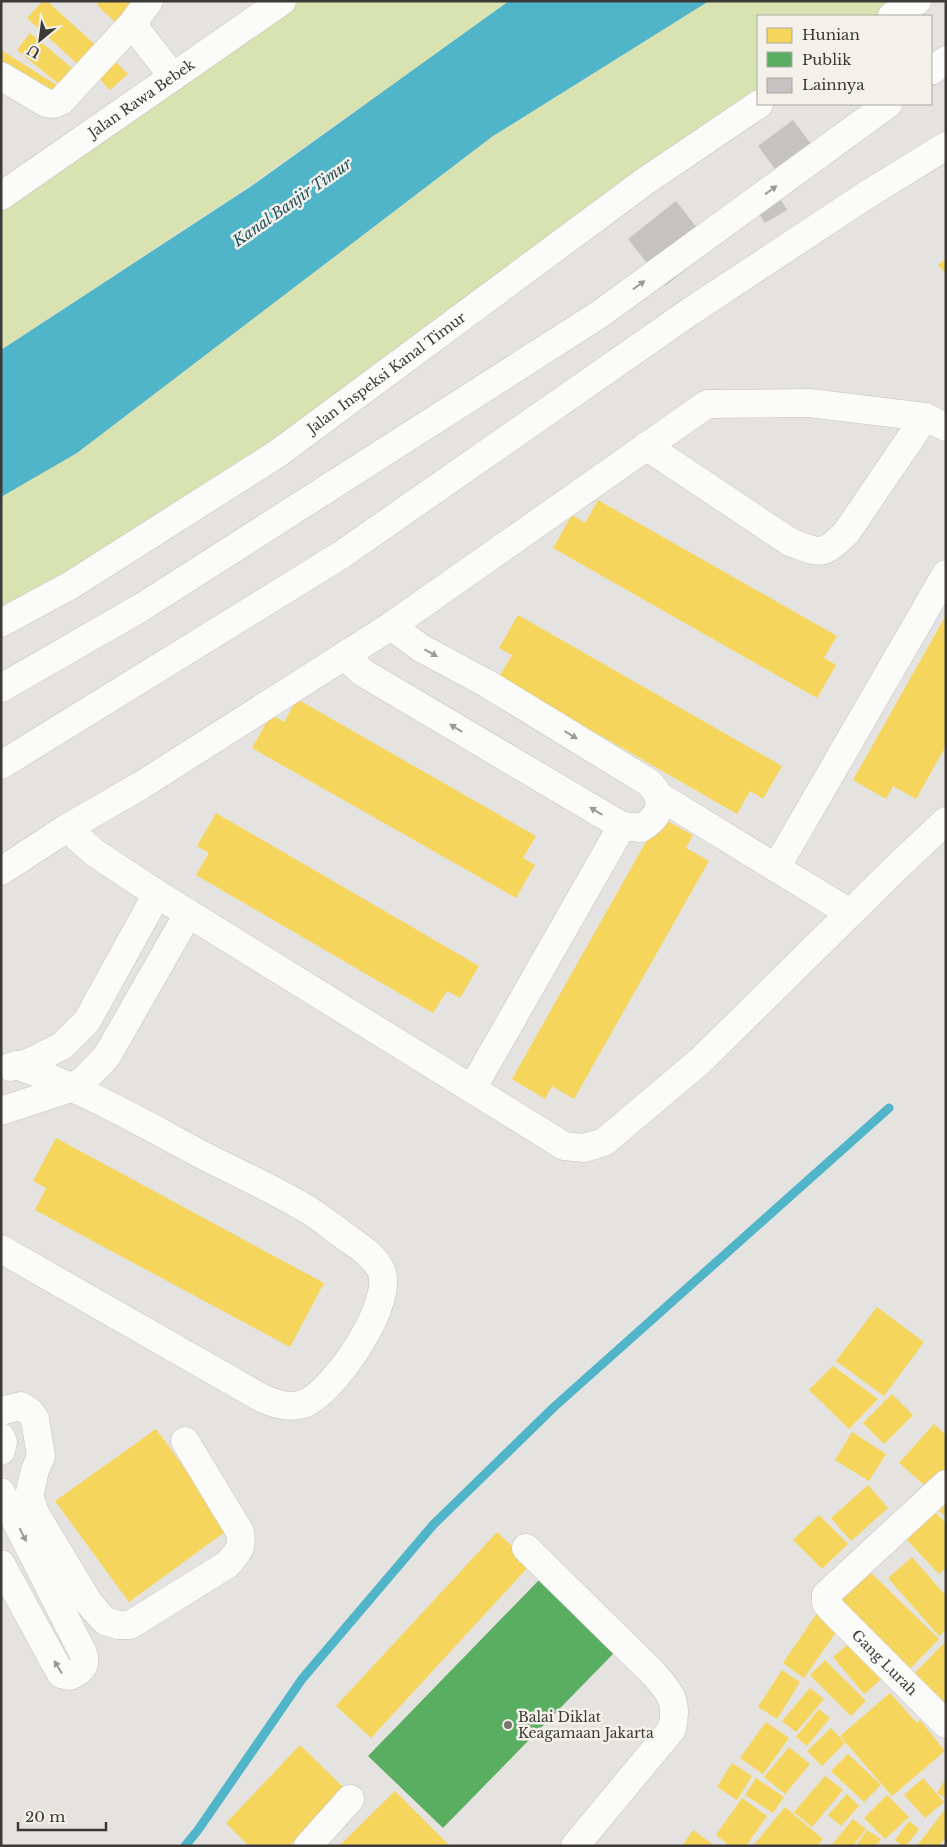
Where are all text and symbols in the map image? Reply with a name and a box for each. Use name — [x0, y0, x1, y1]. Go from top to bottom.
north arrow — [15, 15, 65, 65]
legend — [757, 15, 932, 105]
text: Hunian — [802, 25, 860, 44]
text: U — [23, 40, 43, 62]
text: Publik — [802, 50, 852, 69]
street label: Jalan Rawa Bebek — [83, 55, 198, 143]
text: Lainnya — [802, 75, 865, 94]
water label: Kanal Banjir Timur — [228, 153, 356, 251]
one-way arrow — [764, 185, 778, 195]
one-way arrow — [632, 280, 646, 290]
street label: Jalan Inspeksi Kanal Timur — [302, 308, 470, 439]
one-way arrow — [424, 649, 438, 658]
one-way arrow — [450, 723, 463, 732]
one-way arrow — [565, 731, 578, 740]
one-way arrow — [590, 806, 603, 815]
one-way arrow — [19, 1528, 27, 1543]
street label: Gang Lurah — [848, 1626, 921, 1699]
one-way arrow — [53, 1660, 62, 1674]
place label: Balai Diklat Keagamaan Jakarta — [518, 1708, 654, 1742]
marker: Balai Diklat Keagamaan Jakarta — [502, 1719, 514, 1731]
scale bar — [18, 1800, 105, 1832]
text: 20 m — [25, 1807, 65, 1826]

